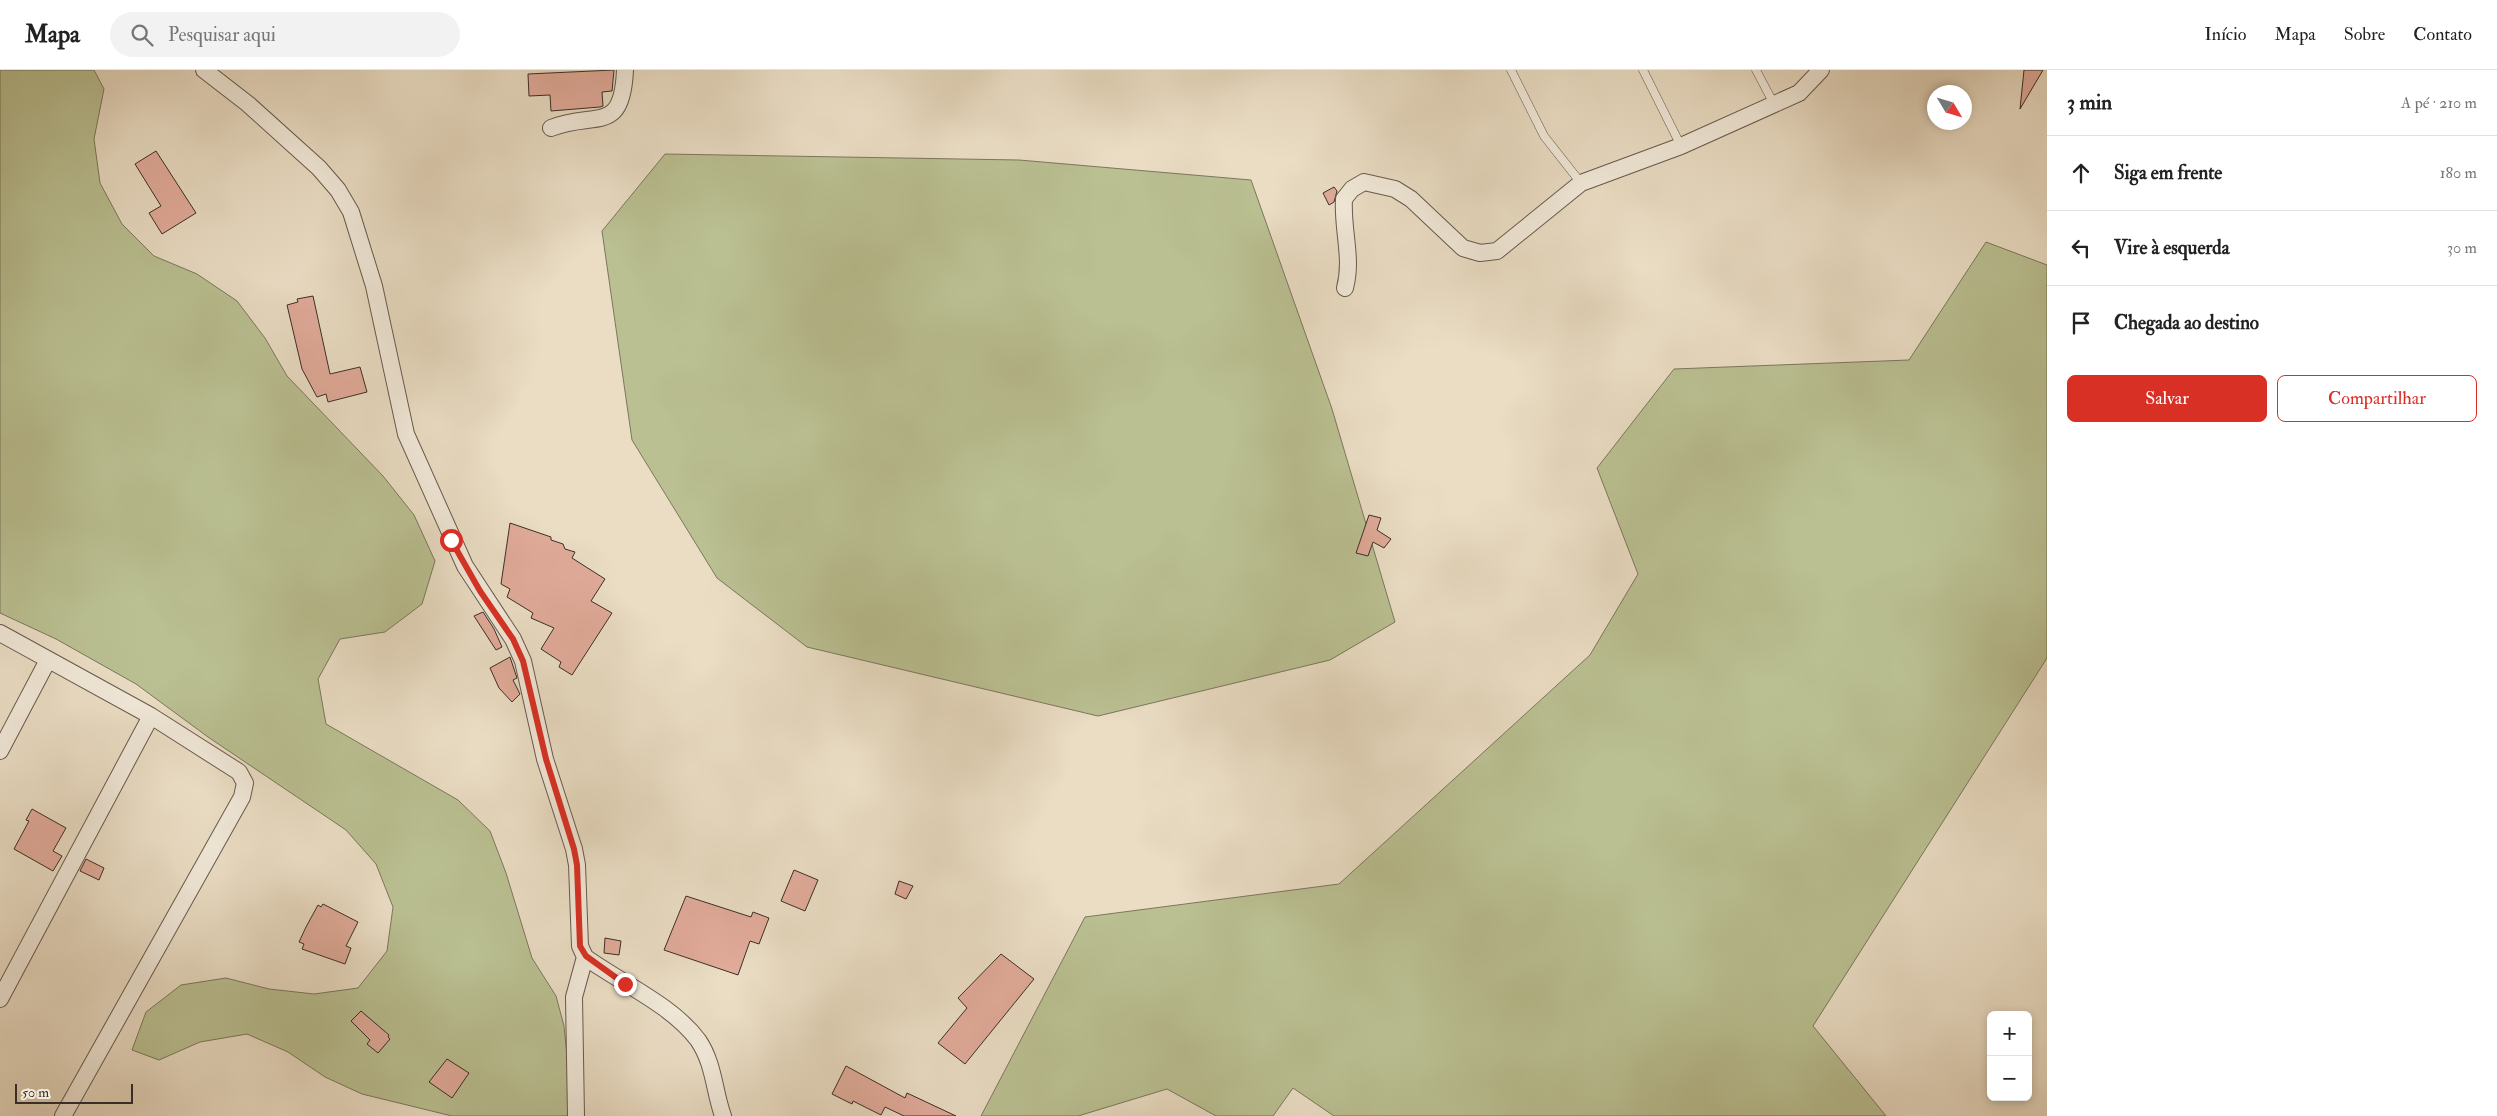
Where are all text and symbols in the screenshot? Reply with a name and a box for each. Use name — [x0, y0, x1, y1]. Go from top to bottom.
search box — [110, 12, 460, 57]
text: Mapa — [25, 19, 80, 50]
icon: search — [128, 21, 156, 49]
text: Pesquisar aqui — [168, 23, 276, 47]
text: Início — [2205, 23, 2246, 46]
text: Mapa — [2274, 23, 2316, 46]
text: Sobre — [2344, 23, 2385, 46]
text: Contato — [2413, 23, 2472, 46]
north arrow — [1927, 85, 1972, 130]
text: 3 min — [2067, 89, 2112, 116]
text: A pé · 210 m — [2401, 93, 2477, 113]
icon: ahead — [2067, 159, 2095, 187]
text: Siga em frente — [2114, 161, 2222, 185]
text: 180 m — [2440, 163, 2477, 183]
icon: left — [2067, 234, 2095, 262]
text: Vire à esquerda — [2114, 236, 2229, 260]
text: 30 m — [2447, 238, 2477, 258]
icon: arrive — [2067, 309, 2095, 337]
text: Chegada ao destino — [2114, 311, 2259, 335]
button: Salvar — [2067, 375, 2267, 422]
button: Compartilhar — [2277, 375, 2477, 422]
route start — [440, 529, 463, 552]
route end — [614, 973, 637, 996]
map controls — [1987, 1011, 2032, 1101]
button: + — [1987, 1011, 2032, 1056]
button: − — [1987, 1056, 2032, 1101]
scale bar — [15, 1081, 132, 1104]
text: 50 m — [22, 1084, 49, 1101]

